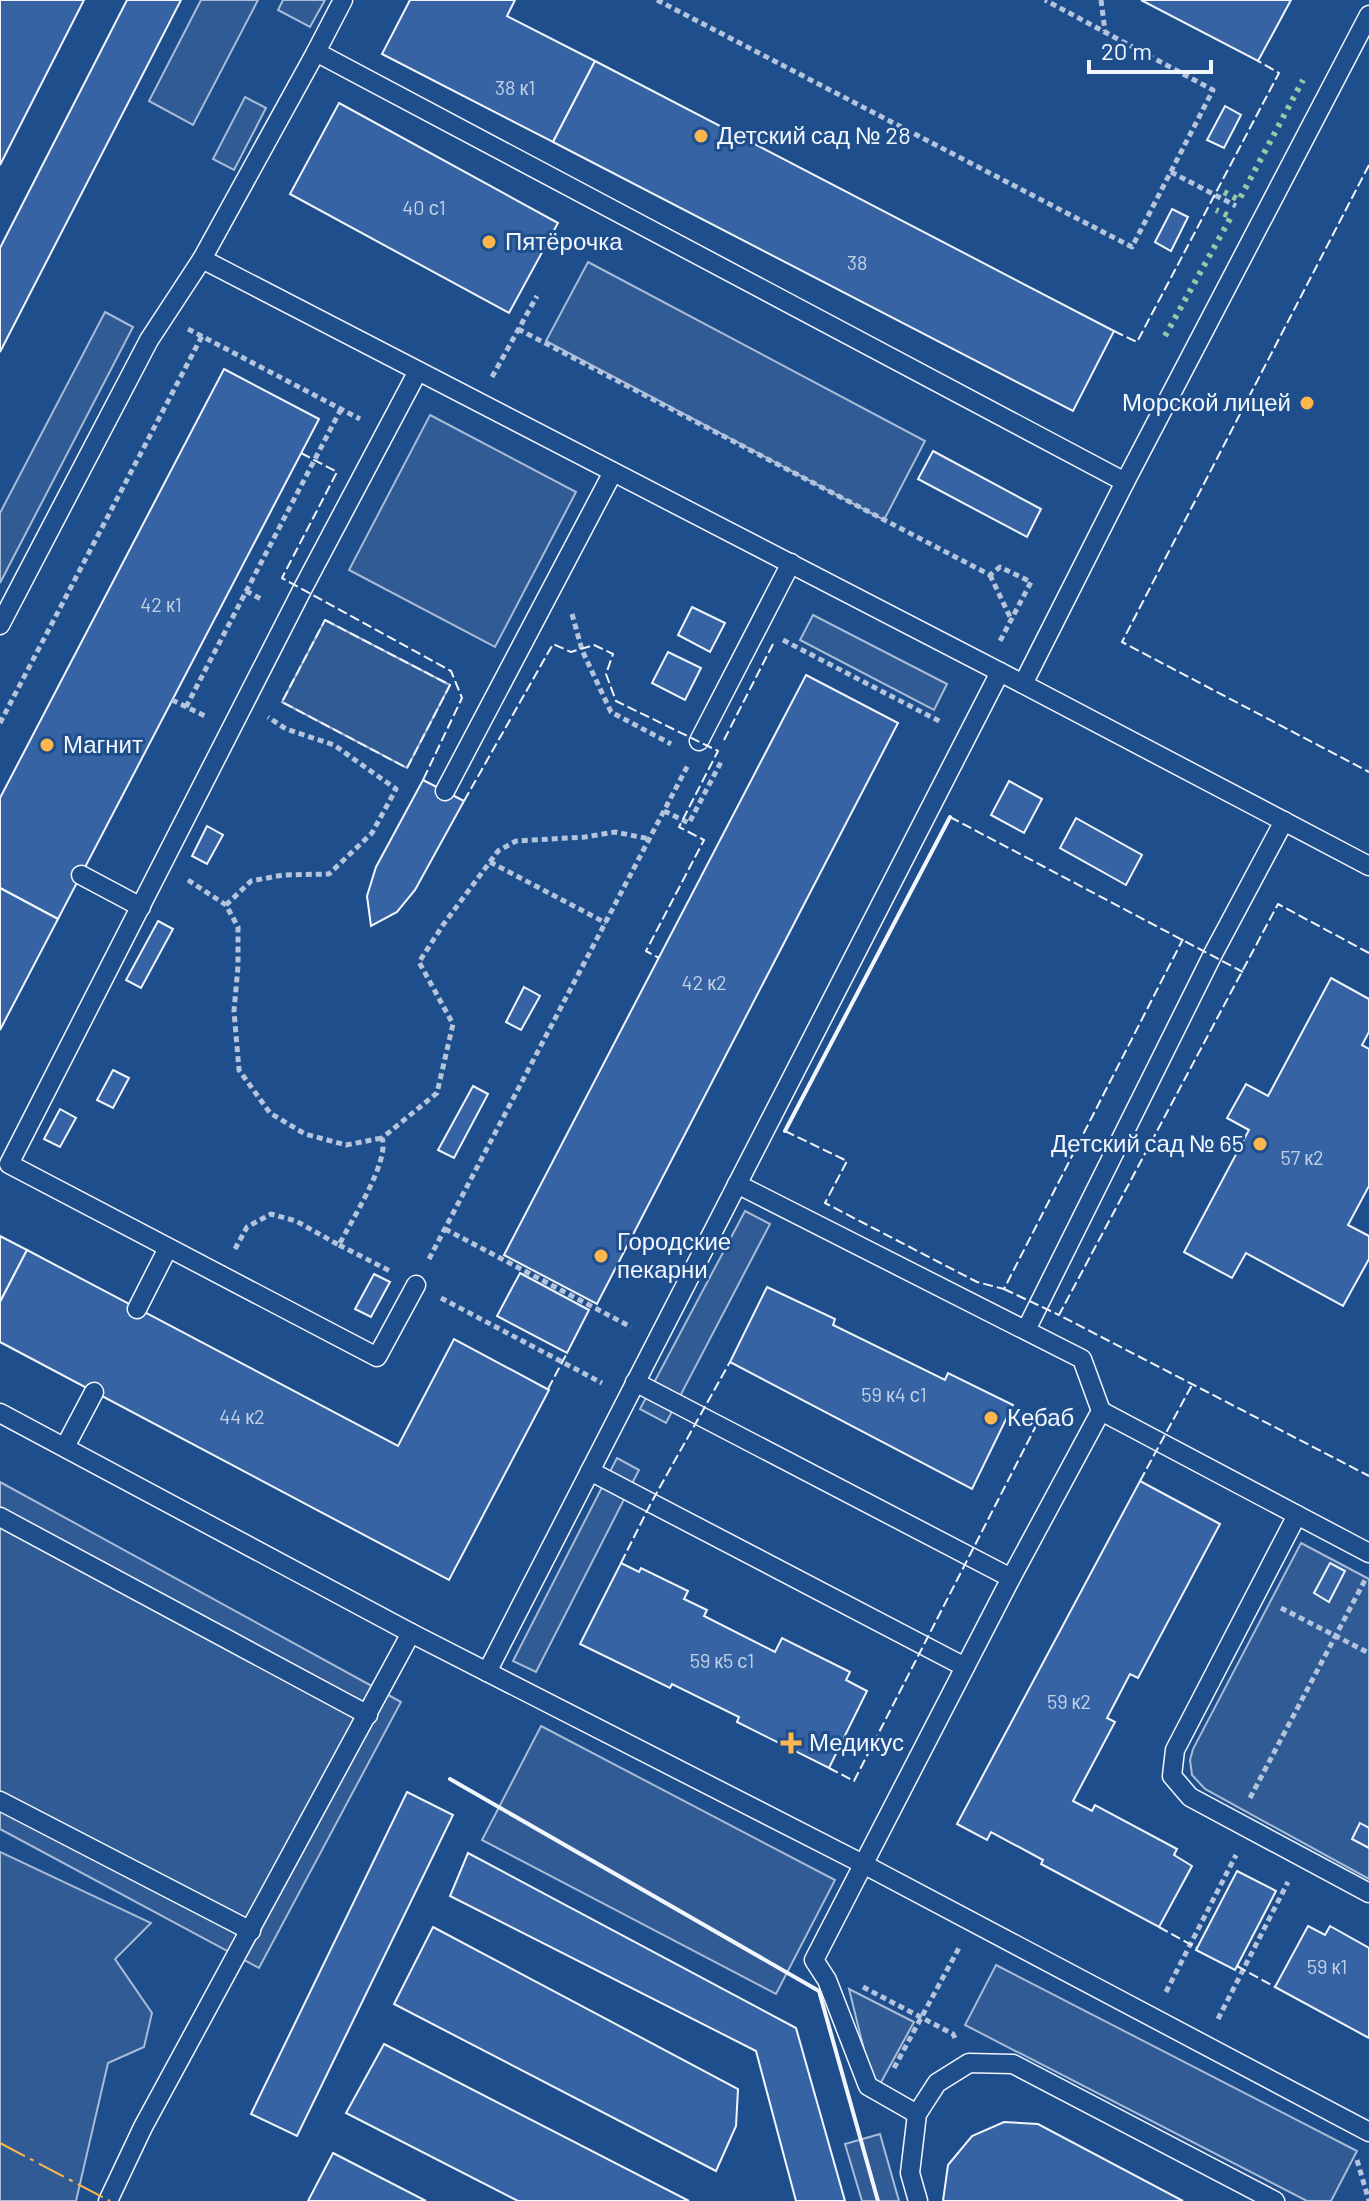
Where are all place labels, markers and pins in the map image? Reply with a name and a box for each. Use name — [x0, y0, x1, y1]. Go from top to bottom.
place label: Детский сад № 28 — [717, 120, 911, 149]
marker: Детский сад № 28 — [692, 127, 710, 145]
place label: Пятёрочка — [505, 226, 623, 255]
marker: Пятёрочка — [480, 233, 498, 251]
place label: Морской лицей — [1122, 387, 1291, 416]
marker: Морской лицей — [1298, 394, 1316, 412]
place label: Магнит — [63, 729, 143, 758]
marker: Магнит — [38, 736, 56, 754]
place label: Детский сад № 65 — [1051, 1128, 1244, 1157]
marker: Детский сад № 65 — [1251, 1135, 1269, 1153]
place label: Городские пекарни — [617, 1226, 731, 1283]
marker: Городские пекарни — [592, 1247, 610, 1265]
place label: Кебаб — [1007, 1402, 1074, 1431]
marker: Кебаб — [982, 1409, 1000, 1427]
place label: Медикус — [809, 1727, 904, 1756]
marker: Медикус — [780, 1732, 802, 1754]

